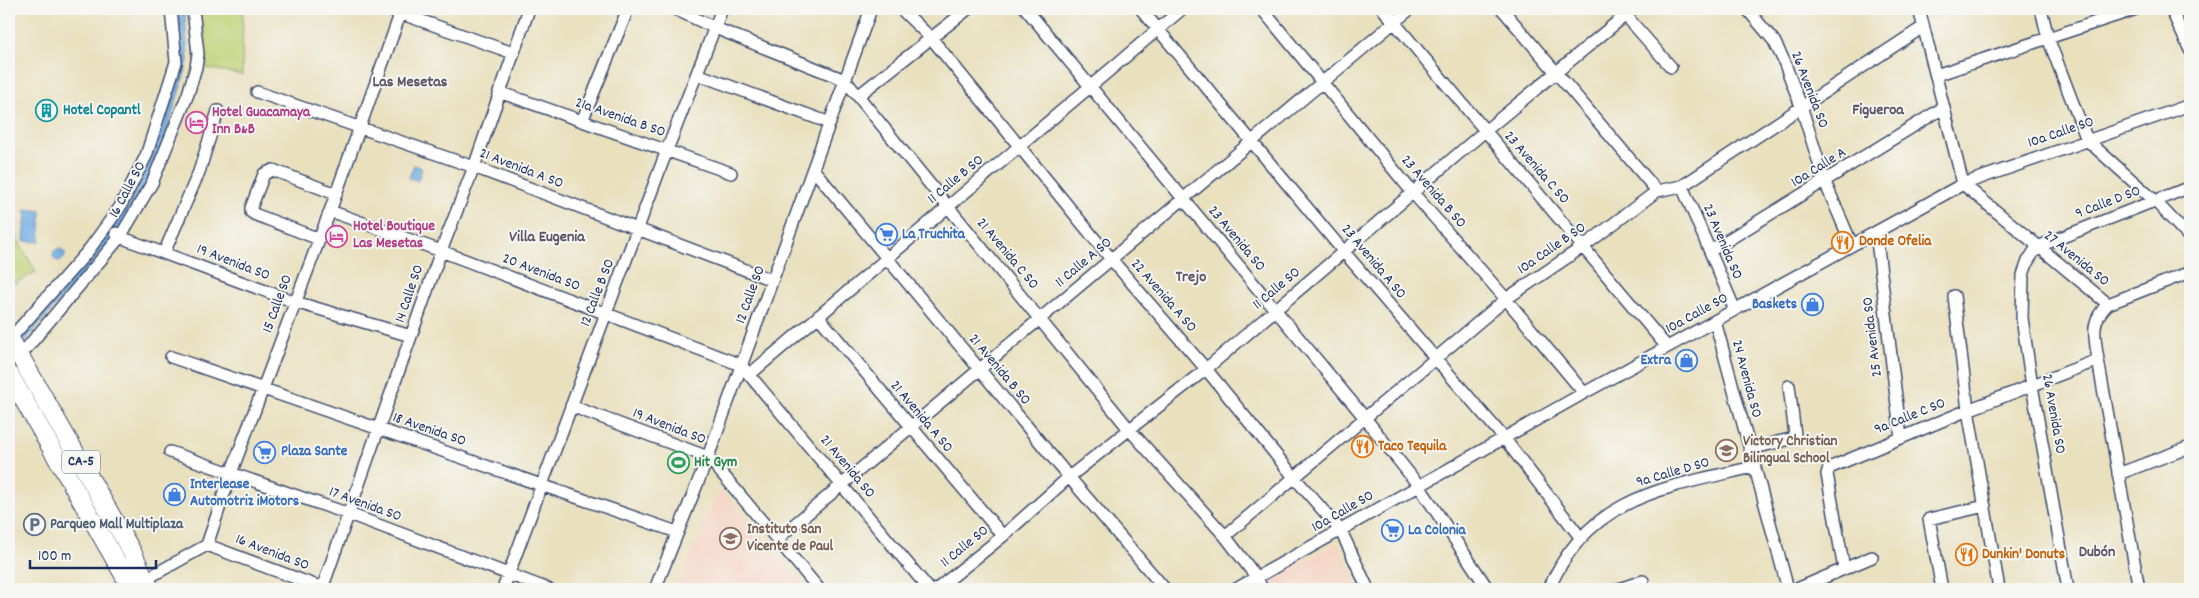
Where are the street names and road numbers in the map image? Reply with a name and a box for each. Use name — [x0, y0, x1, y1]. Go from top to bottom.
street label: 26 Avenida SO — [1784, 48, 1834, 132]
street label: 21a Avenida B SO — [572, 92, 668, 144]
street label: 10a Calle SO — [2025, 111, 2097, 155]
street label: 23 Avenida C SO — [1498, 126, 1574, 210]
street label: 10a Calle A — [1787, 142, 1851, 194]
street label: 21 Avenida A SO — [476, 143, 566, 195]
street label: 11 Calle B SO — [923, 150, 989, 210]
street label: 23 Avenida B SO — [1395, 151, 1471, 233]
street label: 16 Calle SO — [104, 158, 152, 222]
street label: 9 Calle D SO — [2072, 180, 2144, 226]
street label: 23 Avenida SO — [1202, 201, 1270, 277]
street label: 23 Avenida SO — [1696, 201, 1748, 283]
street label: 21 Avenida C SO — [970, 213, 1044, 295]
street label: 10a Calle B SO — [1513, 217, 1591, 281]
street label: 23 Avenida A SO — [1335, 220, 1411, 304]
street label: 27 Avenida SO — [2038, 226, 2114, 292]
street label: 11 Calle A SO — [1051, 233, 1117, 293]
street label: 19 Avenida SO — [193, 239, 273, 287]
street label: 20 Avenida SO — [499, 248, 583, 298]
street label: 22 Avenida A SO — [1125, 254, 1201, 338]
street label: 12 Calle B SO — [575, 256, 621, 330]
street label: 14 Calle SO — [390, 262, 430, 326]
street label: 11 Calle SO — [1248, 262, 1306, 316]
street label: 12 Calle SO — [730, 263, 772, 327]
street label: 15 Calle SO — [257, 272, 299, 336]
street label: 10a Calle SO — [1662, 288, 1732, 340]
street label: 25 Avenida SO — [1857, 296, 1889, 378]
street label: 21 Avenida B SO — [963, 329, 1035, 411]
street label: 24 Avenida SO — [1725, 338, 1767, 420]
street label: 26 Avenida SO — [2035, 372, 2071, 456]
street label: 21 Avenida A SO — [884, 376, 958, 458]
street label: 9a Calle C SO — [1871, 393, 1949, 441]
street label: 19 Avenida SO — [629, 403, 709, 451]
street label: 18 Avenida SO — [389, 407, 469, 453]
street label: 21 Avenida SO — [814, 431, 880, 503]
road number: CA-5 — [62, 451, 100, 474]
street label: 9a Calle D SO — [1634, 452, 1712, 494]
street label: 17 Avenida SO — [326, 482, 404, 528]
street label: 10a Calle SO — [1308, 485, 1378, 539]
street label: 11 Calle SO — [936, 521, 994, 573]
street label: 16 Avenida SO — [232, 529, 312, 577]

